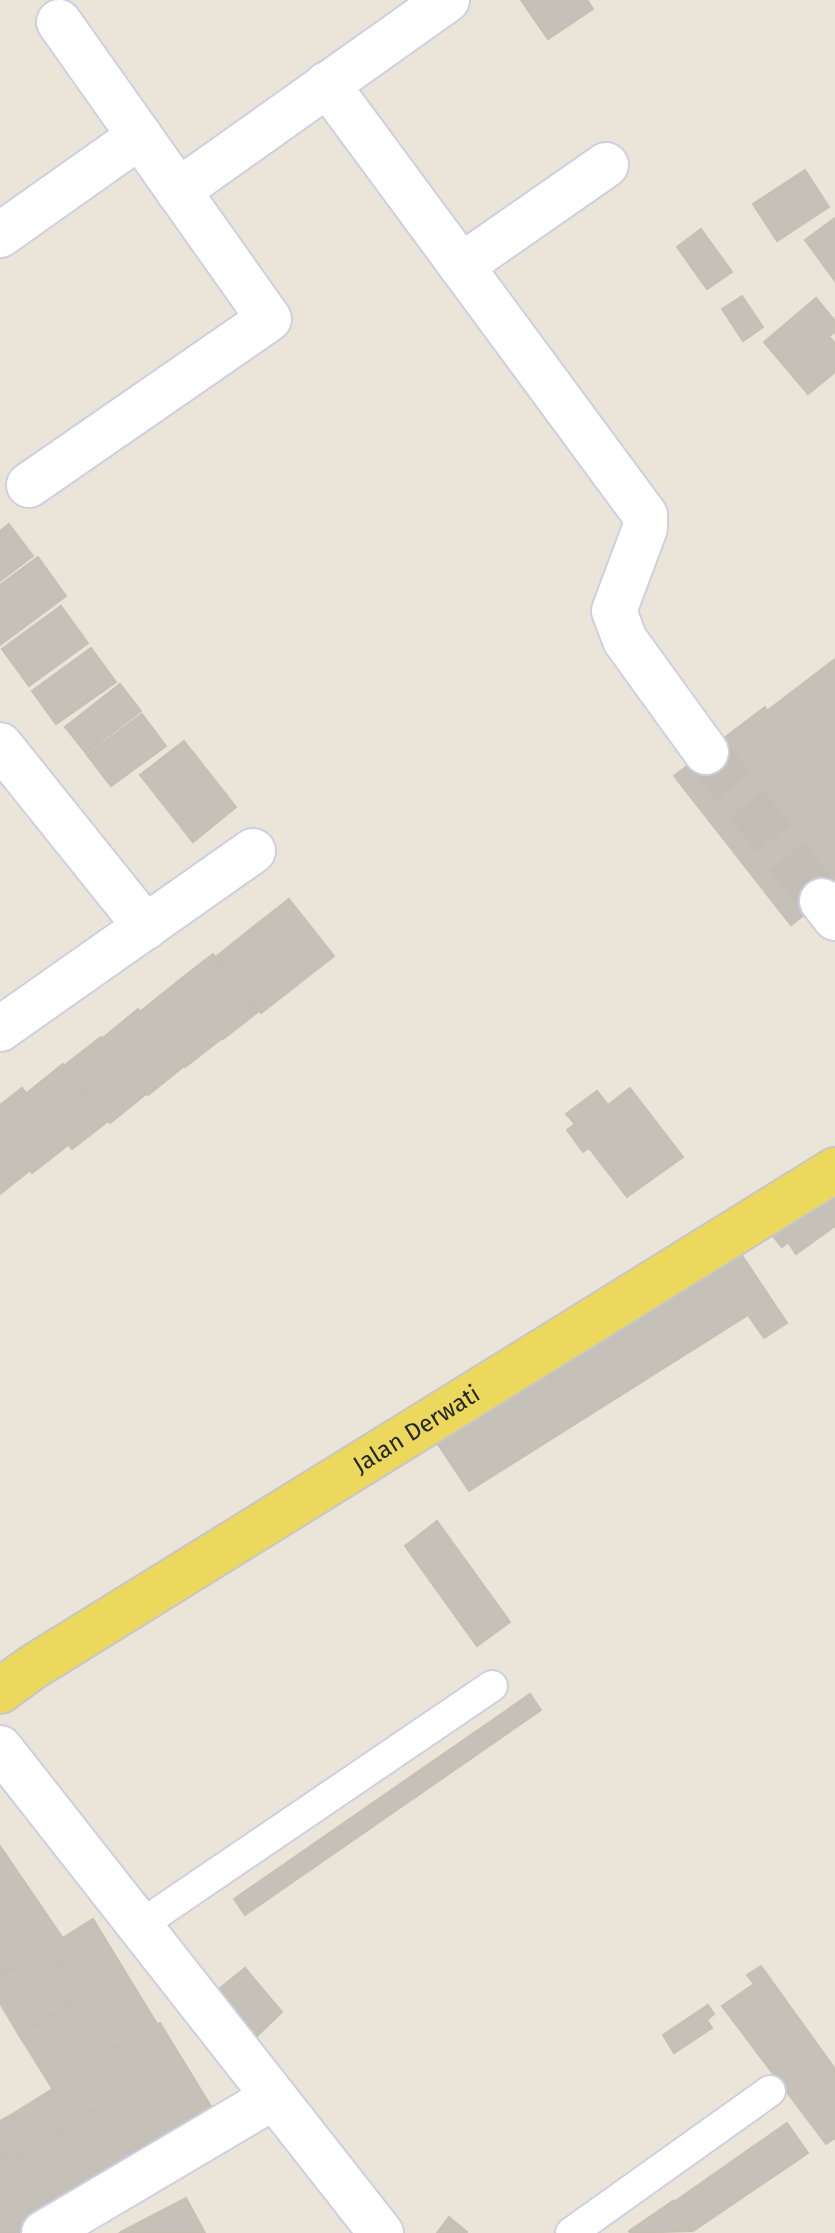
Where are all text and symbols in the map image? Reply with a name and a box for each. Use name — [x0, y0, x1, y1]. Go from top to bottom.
street label: Jalan Derwati — [348, 1380, 485, 1479]

